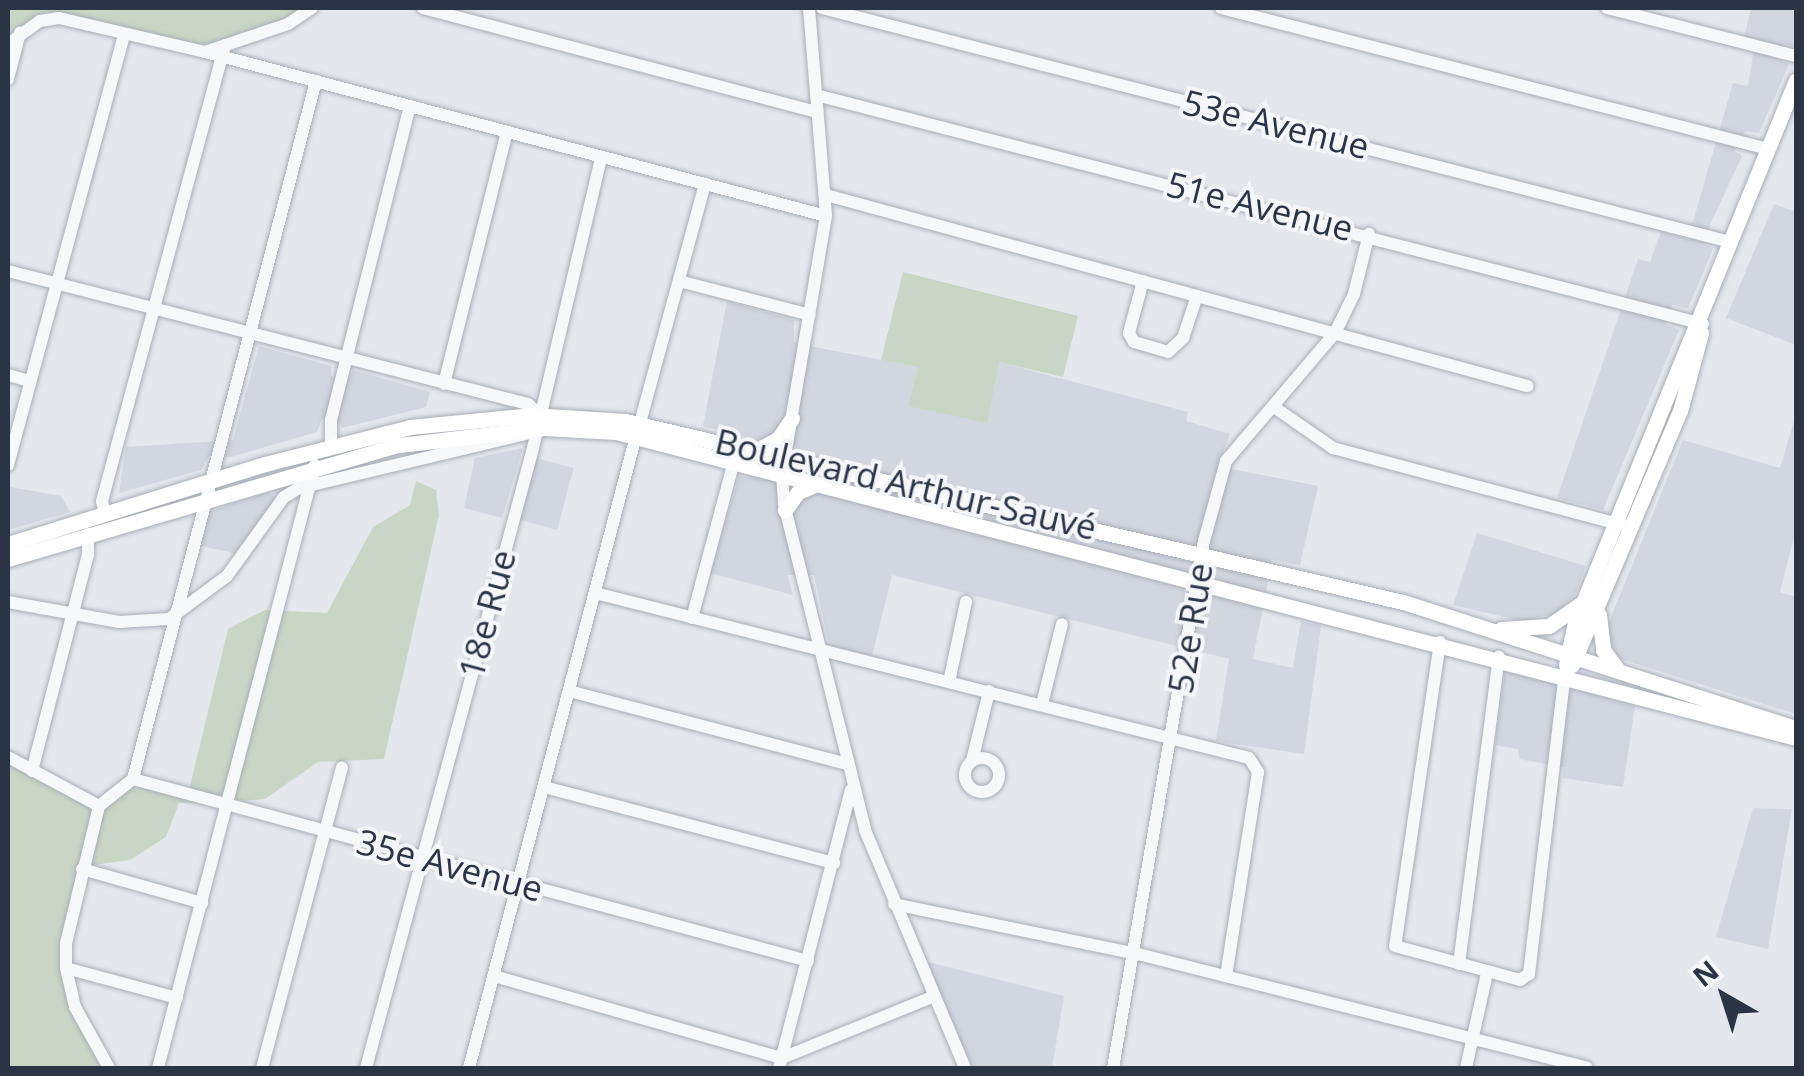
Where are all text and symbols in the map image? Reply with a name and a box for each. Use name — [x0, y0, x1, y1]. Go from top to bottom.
street label: 53e Avenue — [1178, 81, 1374, 167]
street label: 51e Avenue — [1162, 163, 1358, 249]
street label: Boulevard Arthur-Sauvé — [711, 420, 1101, 548]
street label: 18e Rue — [450, 545, 524, 683]
street label: 52e Rue — [1159, 560, 1221, 696]
street label: 35e Avenue — [353, 820, 547, 910]
north arrow — [1674, 946, 1774, 1046]
text: N — [1684, 951, 1726, 995]

